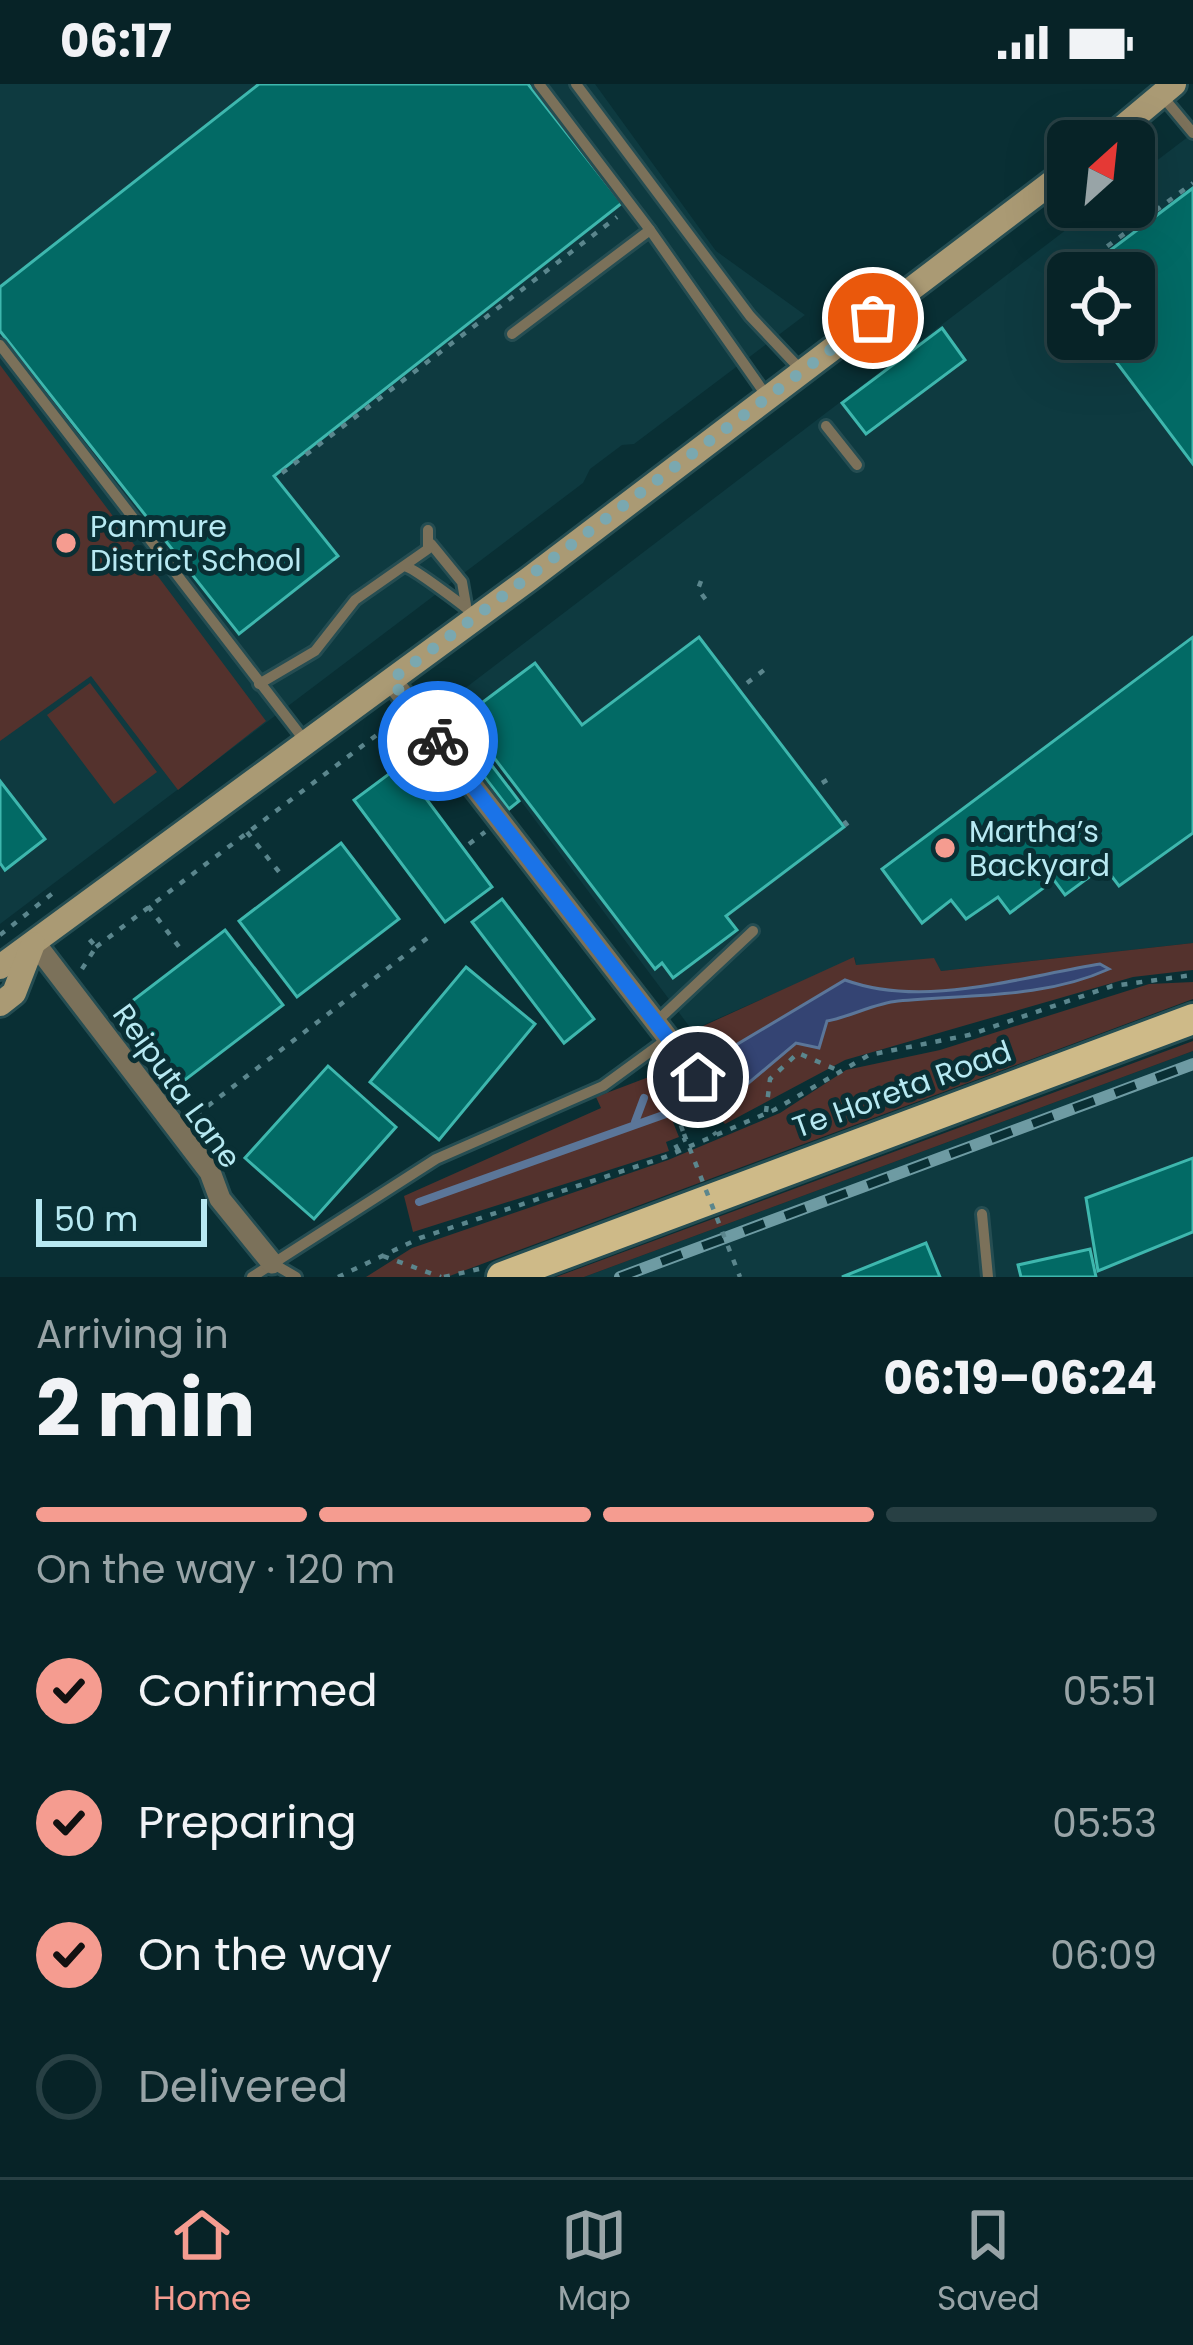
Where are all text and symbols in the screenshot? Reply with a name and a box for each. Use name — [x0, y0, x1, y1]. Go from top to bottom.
text: 06:17 — [60, 10, 172, 73]
north arrow — [1047, 120, 1155, 228]
map controls — [1047, 120, 1155, 360]
button: locate — [1047, 252, 1155, 360]
pin — [822, 267, 924, 369]
icon: bag — [840, 285, 906, 351]
place label: Panmure District School — [90, 505, 302, 582]
marker: Panmure District School — [53, 530, 79, 556]
courier — [378, 681, 498, 801]
icon: bike — [405, 708, 471, 774]
place label: Martha’s Backyard — [969, 810, 1110, 887]
marker: Martha’s Backyard — [932, 835, 958, 861]
street label: Reiputa Lane — [103, 995, 251, 1177]
pin — [647, 1026, 749, 1128]
street label: Te Horeta Road — [787, 1029, 1017, 1149]
icon: home — [665, 1044, 731, 1110]
scale bar — [36, 1193, 207, 1246]
text: 50 m — [54, 1196, 138, 1243]
text: Arriving in — [36, 1307, 229, 1362]
text: 06:19–06:24 — [883, 1347, 1157, 1410]
text: 2 min — [36, 1354, 255, 1463]
text: On the way · 120 m — [36, 1542, 395, 1597]
icon: check — [36, 1658, 102, 1724]
text: Confirmed — [138, 1659, 378, 1722]
text: 05:51 — [1063, 1664, 1157, 1719]
icon: check — [36, 1790, 102, 1856]
text: Preparing — [138, 1791, 357, 1854]
text: 05:53 — [1052, 1796, 1157, 1851]
icon: check — [36, 1922, 102, 1988]
text: On the way — [138, 1923, 392, 1986]
text: 06:09 — [1050, 1928, 1157, 1983]
text: Delivered — [138, 2055, 348, 2118]
tab: Home — [153, 2202, 252, 2324]
tab: Map — [558, 2202, 631, 2324]
tab: Saved — [937, 2202, 1040, 2324]

